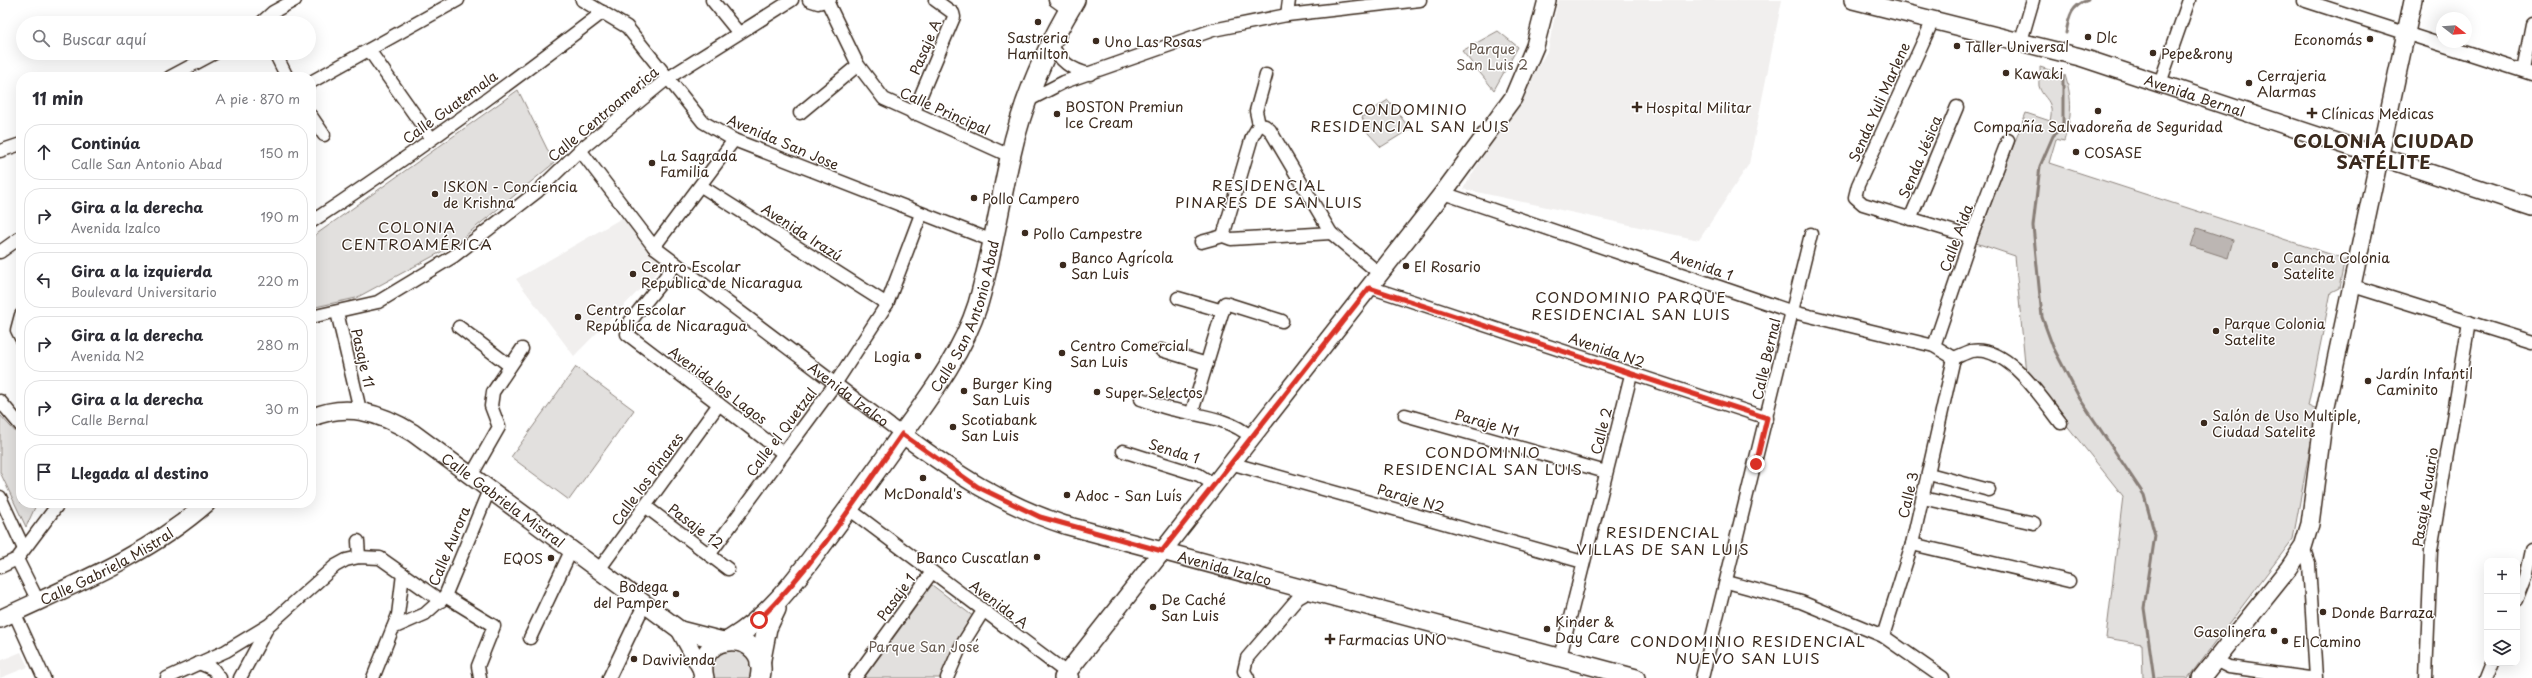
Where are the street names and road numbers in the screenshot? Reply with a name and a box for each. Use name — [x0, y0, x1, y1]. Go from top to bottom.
street label: Pasaje A — [904, 16, 946, 78]
street label: Senda Yuli Marlene — [1843, 38, 1915, 165]
street label: Calle Centroamerica — [543, 61, 663, 167]
street label: Calle Guatemala — [398, 65, 502, 149]
street label: Avenida Bernal — [2142, 69, 2248, 122]
street label: Calle Principal — [897, 82, 993, 140]
street label: Avenida San Jose — [724, 109, 842, 175]
street label: Senda Jésica — [1893, 112, 1947, 202]
street label: Avenida Irazú — [757, 198, 847, 266]
street label: Calle Aida — [1934, 201, 1978, 275]
street label: Calle San Antonio Abad — [925, 238, 1004, 396]
street label: Avenida 1 — [1668, 245, 1736, 285]
street label: Calle Bernal — [1746, 316, 1786, 402]
street label: Pasaje 11 — [346, 327, 380, 389]
street label: Avenida N2 — [1566, 327, 1648, 373]
street label: Avenida los Lagos — [664, 341, 772, 429]
street label: Avenida Izalco — [804, 356, 894, 431]
street label: Calle el Quetzal — [741, 383, 821, 481]
street label: Paraje N1 — [1453, 404, 1521, 442]
street label: Calle 2 — [1585, 405, 1617, 457]
street label: Calle los Pinares — [606, 428, 688, 530]
street label: Senda 1 — [1146, 433, 1202, 469]
street label: Pasaje Acuario — [2407, 446, 2443, 548]
street label: Calle Gabriela Mistral — [437, 447, 569, 552]
street label: Calle 3 — [1892, 470, 1924, 520]
street label: Paraje N2 — [1375, 478, 1447, 518]
street label: Pasaje 12 — [664, 498, 728, 554]
street label: Calle Aurora — [423, 502, 475, 589]
street label: Calle Gabriela Mistral — [36, 522, 177, 610]
street label: Avenida Izalco — [1175, 545, 1274, 590]
street label: Pasaje 1 — [872, 569, 920, 625]
street label: Avenida A — [965, 575, 1033, 633]

